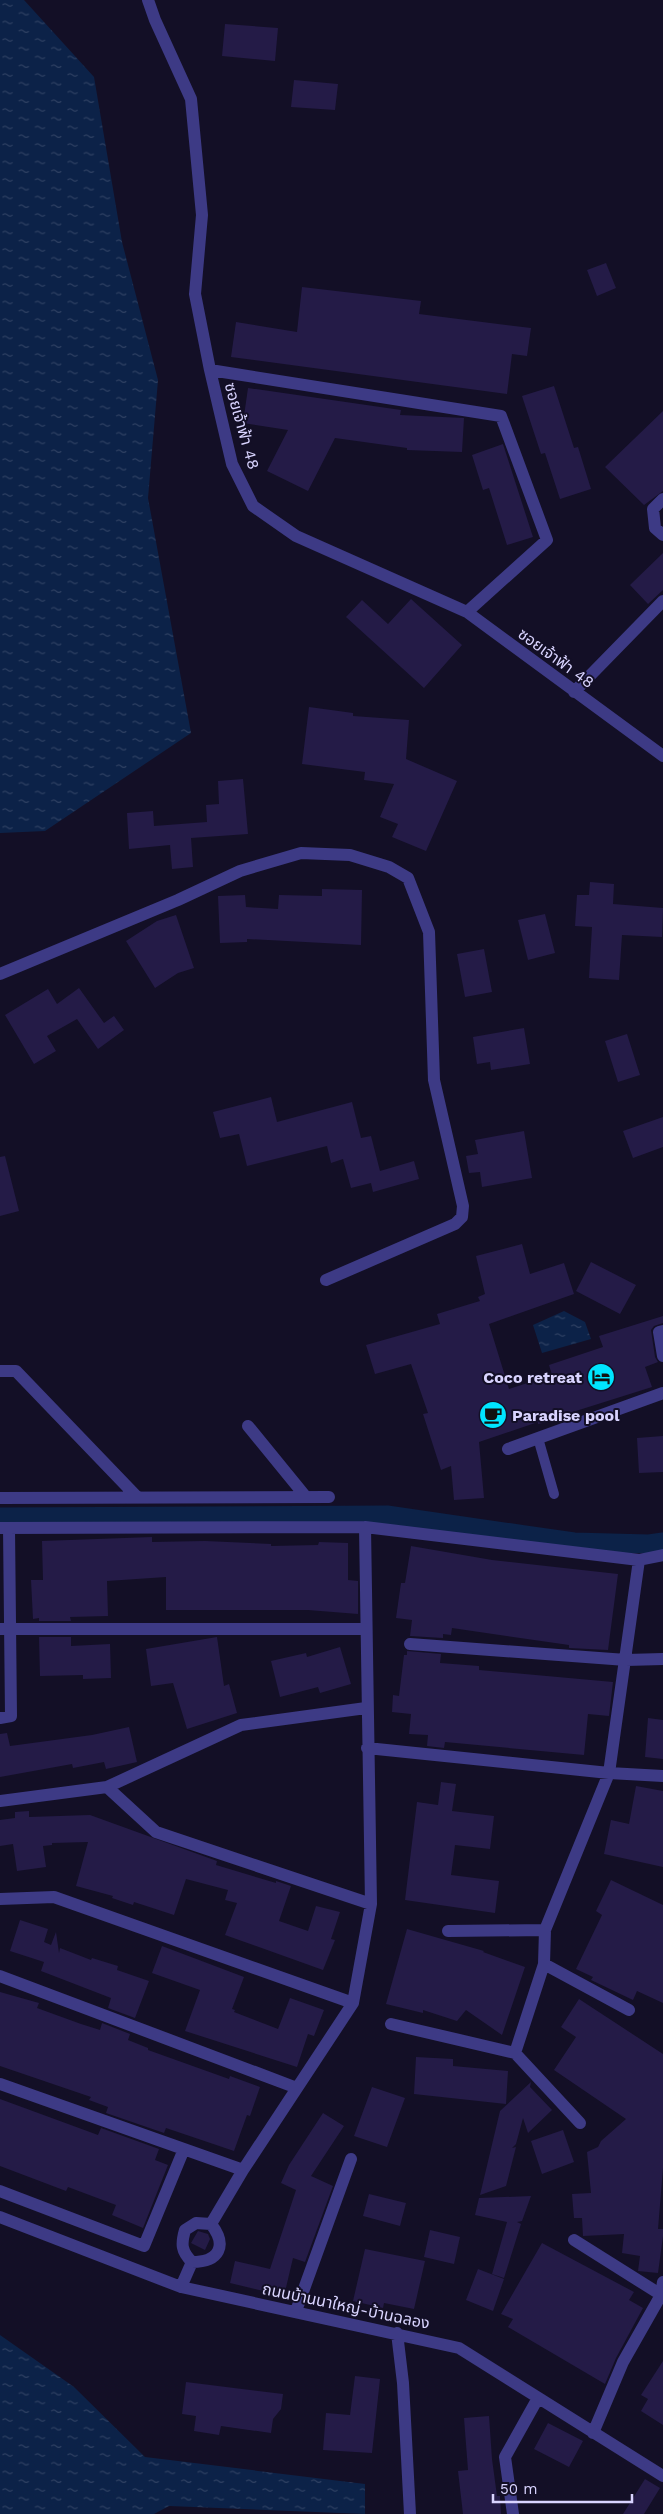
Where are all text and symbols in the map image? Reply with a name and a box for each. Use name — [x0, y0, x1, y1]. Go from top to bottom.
street label: ซอยเจ้าฟ้า 48 — [221, 380, 263, 472]
street label: ซอยเจ้าฟ้า 48 — [514, 624, 598, 692]
hotel icon: Coco retreat — [586, 1362, 616, 1392]
place label: Coco retreat — [483, 1368, 582, 1387]
cafe icon: Paradise pool — [478, 1400, 508, 1430]
place label: Paradise pool — [512, 1406, 620, 1425]
street label: ถนนบ้านนาใหญ่-บ้านฉลอง — [260, 2279, 432, 2333]
scale bar — [493, 2472, 632, 2504]
text: 50 m — [500, 2480, 537, 2498]

